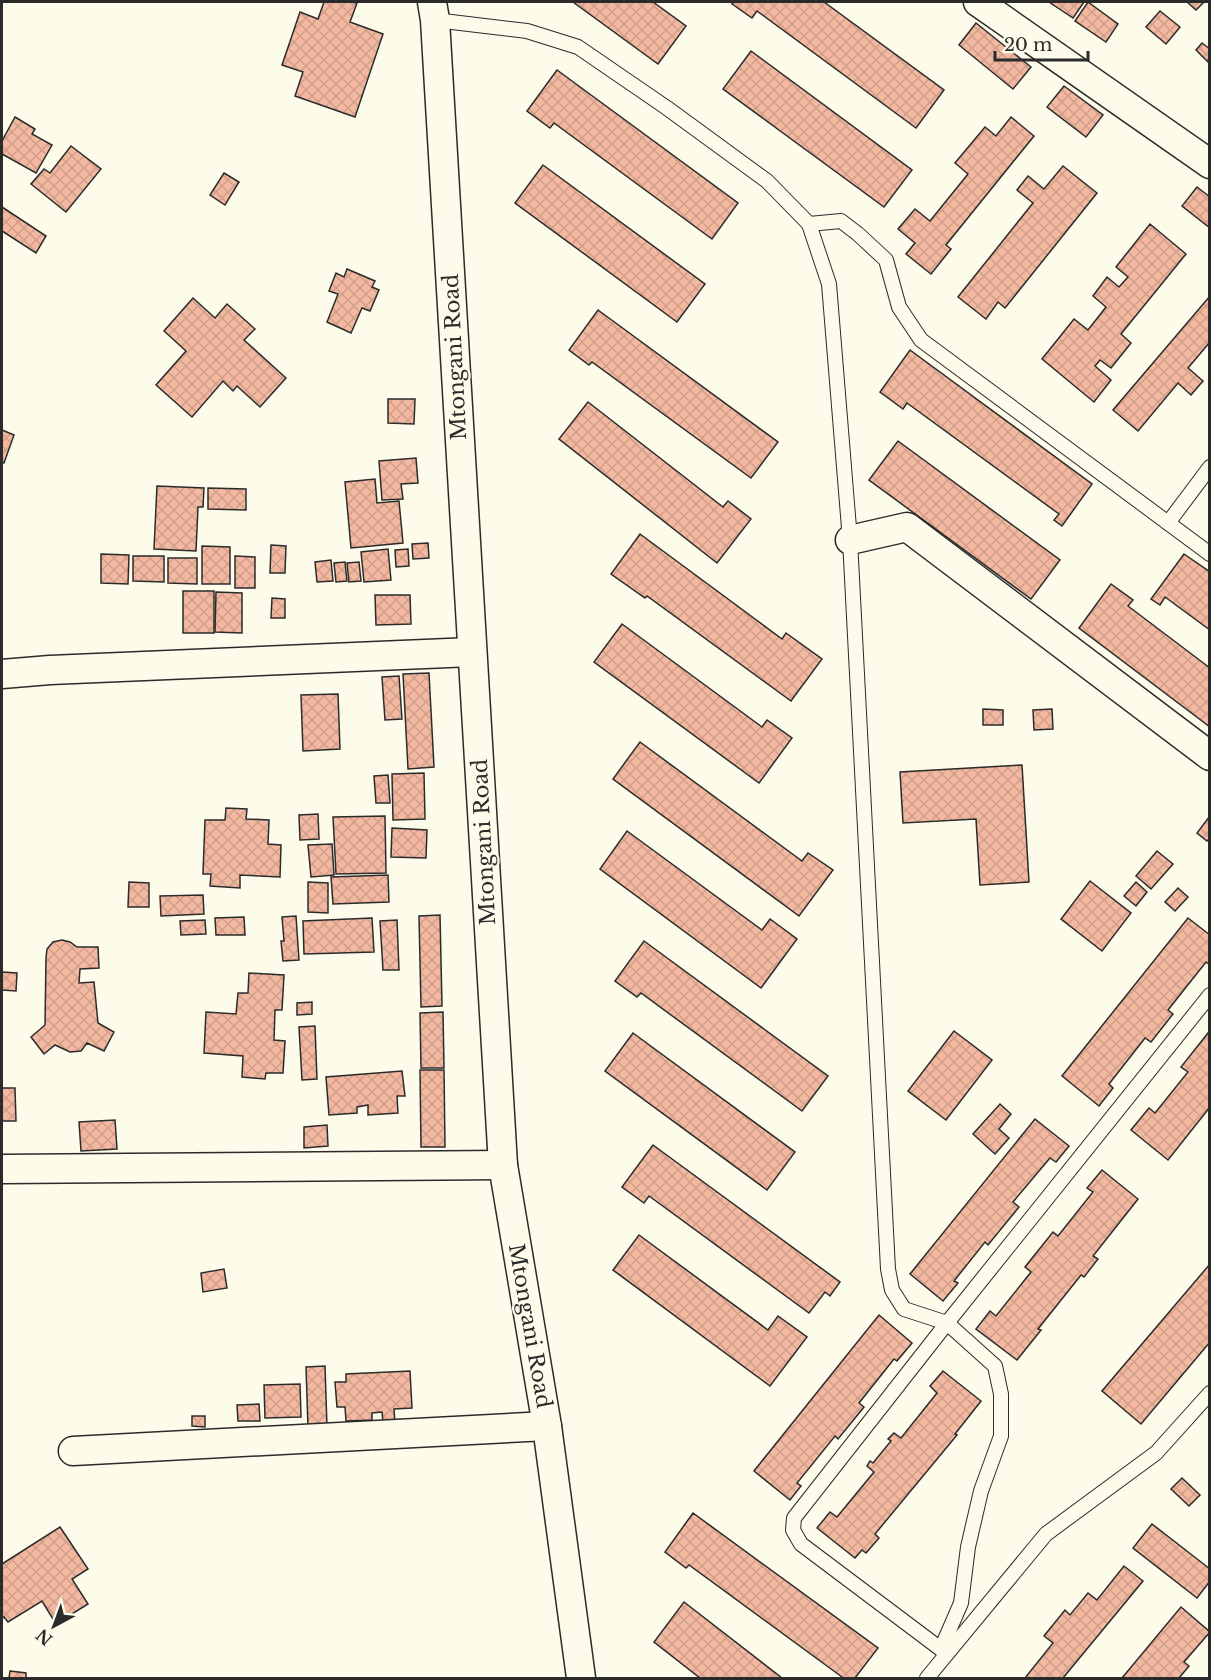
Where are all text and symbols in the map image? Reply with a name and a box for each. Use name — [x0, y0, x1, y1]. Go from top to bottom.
scale bar — [995, 24, 1088, 62]
text: 20 m — [1004, 34, 1052, 56]
street label: Mtongani Road — [438, 273, 472, 441]
street label: Mtongani Road — [467, 758, 501, 926]
street label: Mtongani Road — [503, 1242, 557, 1410]
north arrow — [24, 1596, 84, 1656]
text: N — [32, 1625, 56, 1650]

